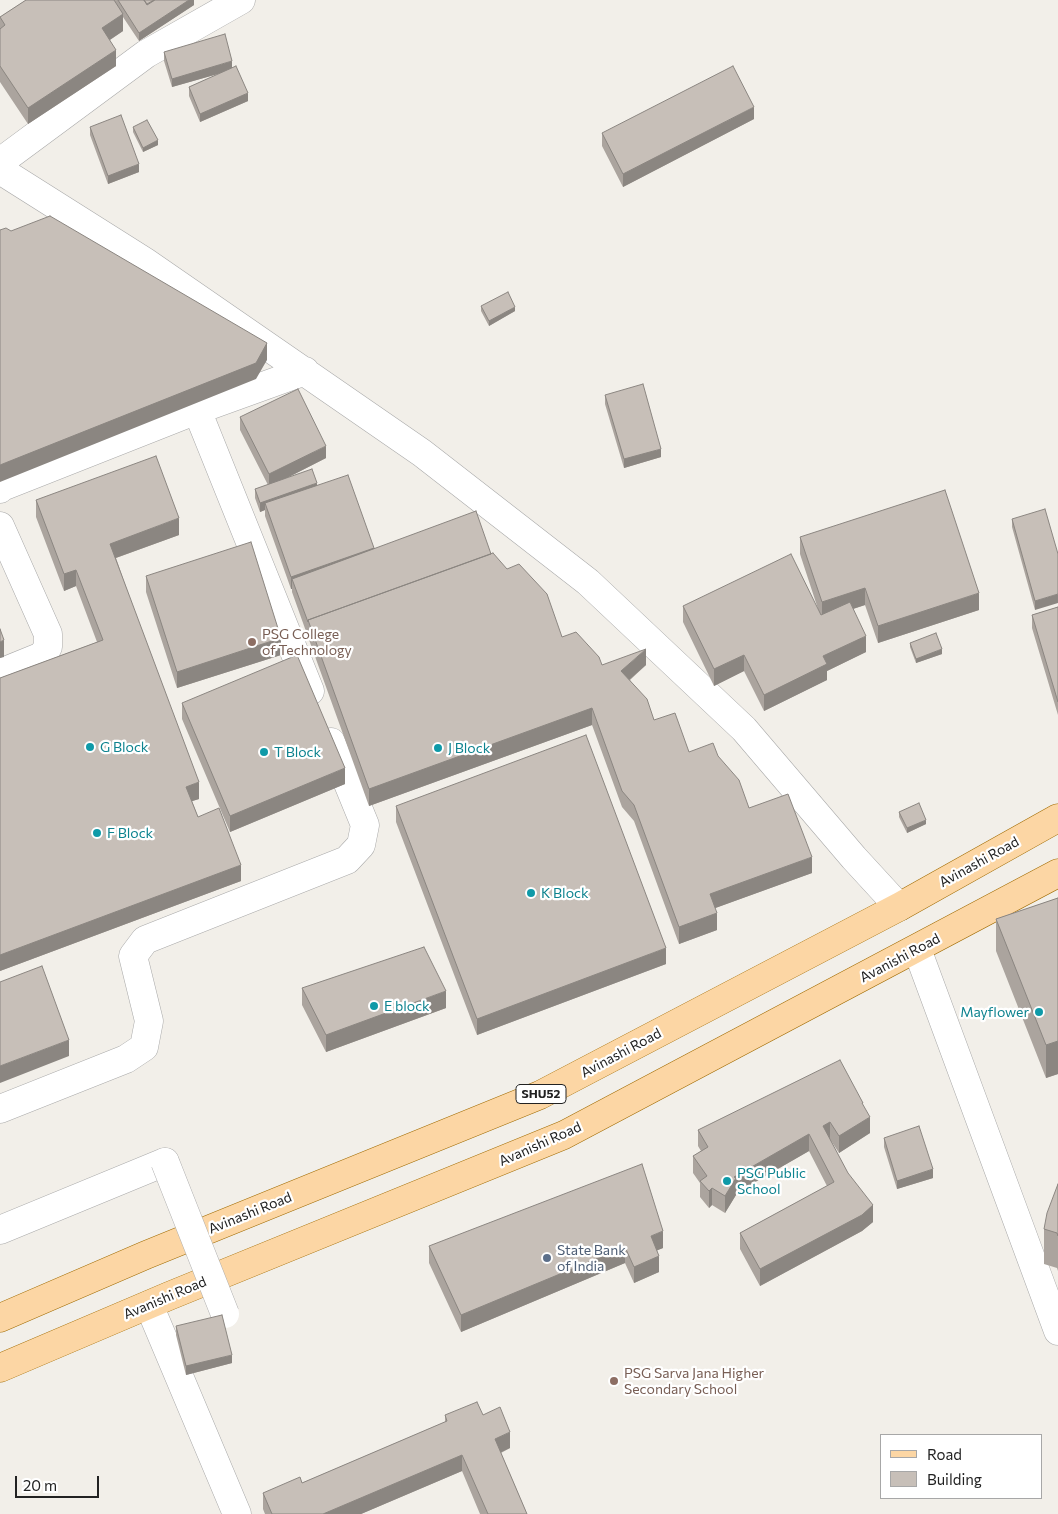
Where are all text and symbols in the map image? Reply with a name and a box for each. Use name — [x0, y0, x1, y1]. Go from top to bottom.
place label: PSG College of Technology — [262, 626, 352, 658]
marker: PSG College of Technology — [246, 636, 258, 648]
place label: G Block — [100, 739, 148, 755]
place label: J Block — [448, 740, 490, 756]
marker: G Block — [84, 741, 96, 753]
marker: J Block — [432, 742, 444, 754]
place label: T Block — [274, 744, 321, 760]
marker: T Block — [258, 746, 270, 758]
place label: F Block — [107, 825, 153, 841]
marker: F Block — [91, 827, 103, 839]
street label: Avinashi Road — [936, 833, 1022, 891]
place label: K Block — [541, 885, 589, 901]
marker: K Block — [525, 887, 537, 899]
street label: Avanishi Road — [857, 930, 943, 986]
place label: E block — [384, 998, 430, 1014]
marker: E block — [368, 1000, 380, 1012]
place label: Mayflower — [960, 1004, 1029, 1020]
marker: Mayflower — [1033, 1006, 1045, 1018]
street label: Avinashi Road — [578, 1025, 664, 1081]
road number: SHU52 — [516, 1084, 566, 1104]
street label: Avanishi Road — [496, 1118, 584, 1170]
place label: PSG Public School — [737, 1165, 806, 1198]
marker: PSG Public School — [721, 1175, 733, 1187]
street label: Avinashi Road — [206, 1189, 294, 1237]
place label: State Bank of India — [557, 1242, 626, 1274]
marker: State Bank of India — [541, 1252, 553, 1264]
street label: Avanishi Road — [121, 1273, 209, 1323]
place label: PSG Sarva Jana Higher Secondary School — [624, 1365, 764, 1398]
marker: PSG Sarva Jana Higher Secondary School — [608, 1375, 620, 1387]
legend — [880, 1434, 1043, 1499]
text: Road — [927, 1445, 962, 1463]
scale bar — [18, 1466, 101, 1498]
text: Building — [927, 1470, 982, 1488]
text: 20 m — [23, 1476, 57, 1494]

